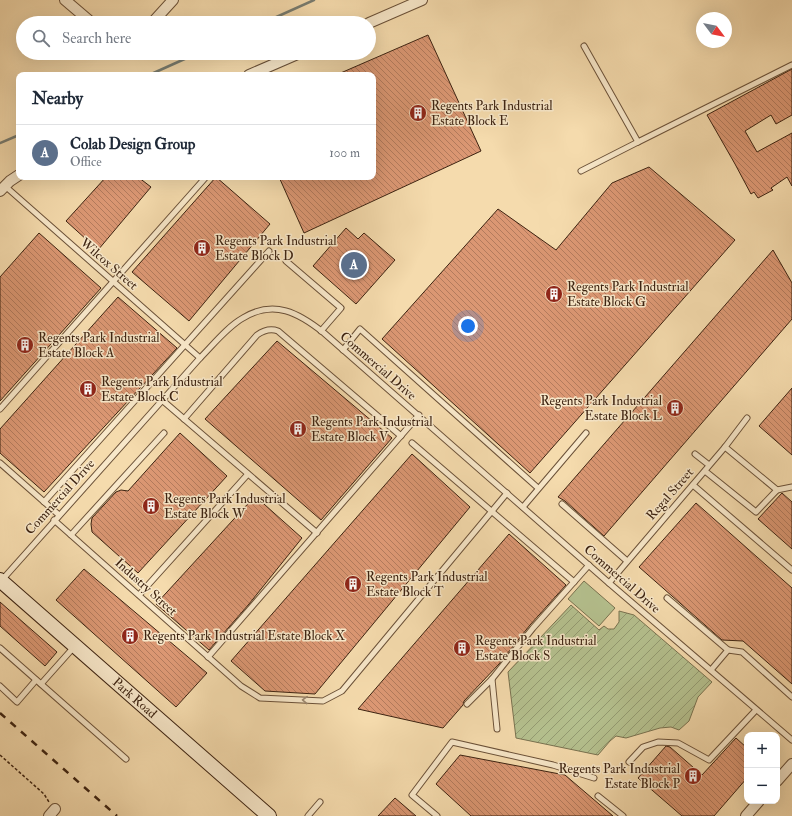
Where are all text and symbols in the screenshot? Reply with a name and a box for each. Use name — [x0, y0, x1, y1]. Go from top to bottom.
north arrow — [696, 12, 732, 48]
search box — [16, 16, 376, 60]
icon: search — [30, 27, 52, 49]
text: Search here — [62, 29, 131, 48]
text: Nearby — [32, 88, 83, 109]
place label: Regents Park Industrial Estate Block E — [431, 98, 553, 129]
building icon: Regents Park Industrial Estate Block E — [408, 103, 428, 123]
text: Colab Design Group — [70, 135, 195, 154]
text: A — [41, 145, 49, 161]
text: 100 m — [329, 145, 360, 161]
text: Office — [70, 154, 102, 170]
place label: Regents Park Industrial Estate Block D — [215, 233, 337, 264]
street label: Wilcox Street — [76, 234, 141, 293]
building icon: Regents Park Industrial Estate Block D — [192, 238, 212, 258]
pin: A — [341, 250, 367, 280]
place label: Regents Park Industrial Estate Block G — [567, 279, 689, 310]
building icon: Regents Park Industrial Estate Block G — [544, 284, 564, 304]
your location — [458, 316, 478, 336]
street label: Commercial Drive — [337, 328, 420, 404]
place label: Regents Park Industrial Estate Block A — [38, 330, 160, 361]
building icon: Regents Park Industrial Estate Block A — [15, 335, 35, 355]
place label: Regents Park Industrial Estate Block C — [101, 374, 223, 405]
building icon: Regents Park Industrial Estate Block C — [78, 379, 98, 399]
place label: Regents Park Industrial Estate Block L — [540, 393, 663, 424]
building icon: Regents Park Industrial Estate Block L — [665, 398, 685, 418]
place label: Regents Park Industrial Estate Block V — [311, 414, 433, 445]
building icon: Regents Park Industrial Estate Block V — [288, 419, 308, 439]
street label: Commercial Drive — [22, 456, 98, 538]
street label: Regal Street — [643, 465, 697, 523]
place label: Regents Park Industrial Estate Block W — [164, 491, 286, 522]
building icon: Regents Park Industrial Estate Block W — [141, 496, 161, 516]
street label: Commercial Drive — [581, 541, 664, 617]
street label: Industry Street — [111, 555, 180, 620]
place label: Regents Park Industrial Estate Block T — [366, 569, 488, 600]
building icon: Regents Park Industrial Estate Block T — [343, 574, 363, 594]
building icon: Regents Park Industrial Estate Block X — [120, 626, 140, 646]
place label: Regents Park Industrial Estate Block X — [143, 628, 345, 644]
place label: Regents Park Industrial Estate Block S — [475, 633, 597, 664]
building icon: Regents Park Industrial Estate Block S — [452, 638, 472, 658]
street label: Park Road — [109, 674, 160, 722]
one-way arrow — [302, 695, 308, 704]
map controls — [744, 732, 780, 804]
button: + — [744, 732, 780, 768]
place label: Regents Park Industrial Estate Block P — [558, 761, 681, 792]
building icon: Regents Park Industrial Estate Block P — [683, 766, 703, 786]
button: − — [744, 768, 780, 804]

